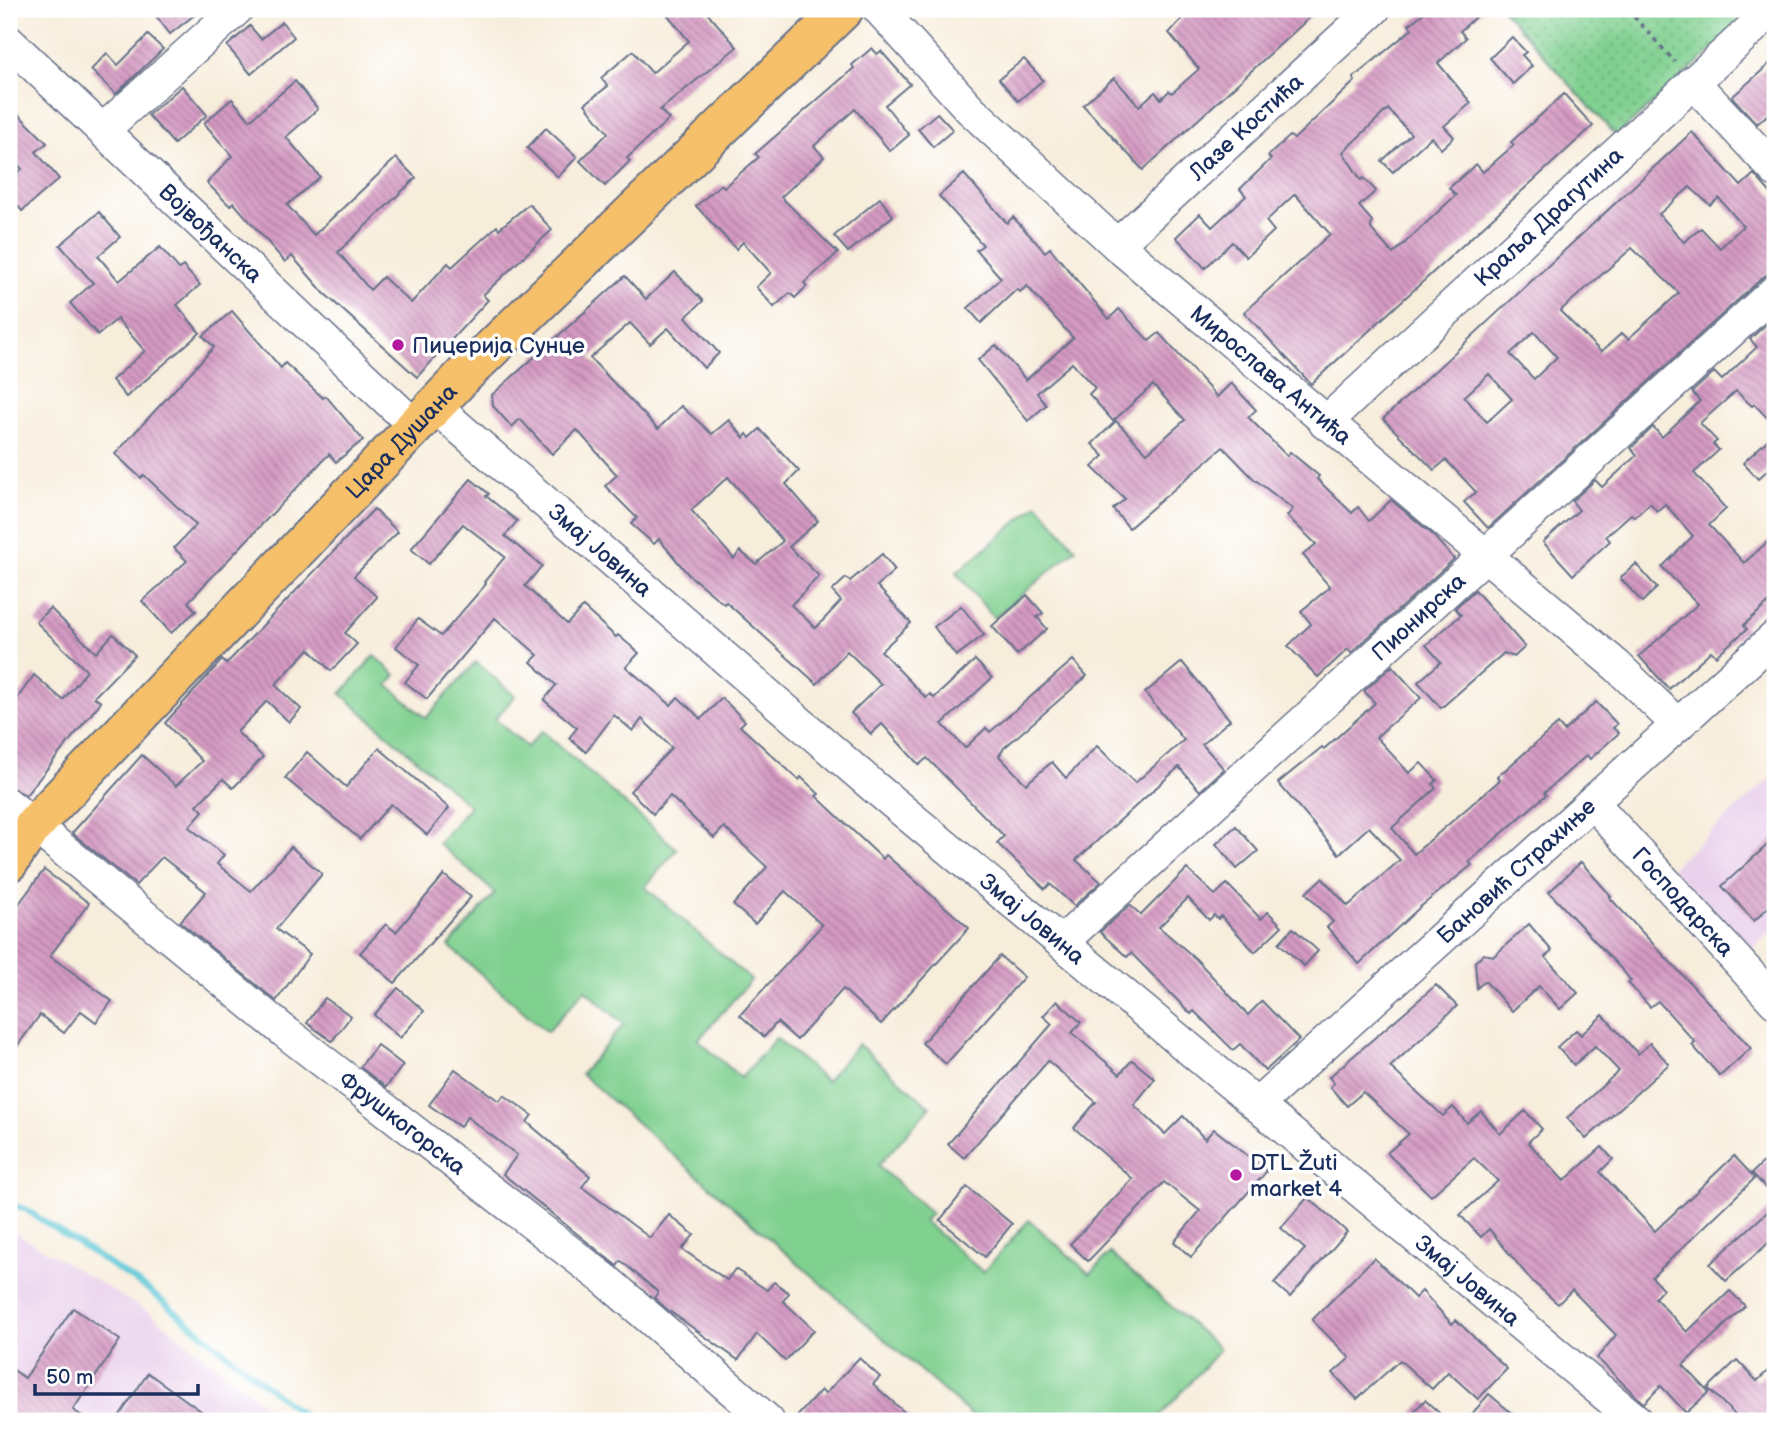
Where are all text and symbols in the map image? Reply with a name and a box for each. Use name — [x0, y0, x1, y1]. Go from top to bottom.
street label: Лазе Костића — [1183, 68, 1310, 187]
street label: Краља Драгутина — [1469, 141, 1630, 293]
street label: Војвођанска — [153, 178, 268, 290]
street label: Мирослава Антића — [1184, 300, 1357, 452]
place label: Пицерија Сунце — [412, 332, 585, 360]
marker: Пицерија Сунце — [390, 337, 406, 353]
street label: Цара Душана — [340, 378, 464, 505]
street label: Змај Јовина — [542, 498, 658, 604]
street label: Пионирска — [1366, 567, 1472, 667]
street label: Бановић Страхиње — [1432, 793, 1602, 950]
street label: Господарска — [1625, 842, 1740, 963]
street label: Змај Јовина — [974, 868, 1090, 971]
street label: Фрушкогорска — [333, 1066, 472, 1182]
place label: DTL Žuti market 4 — [1250, 1149, 1342, 1203]
marker: DTL Žuti market 4 — [1228, 1167, 1244, 1183]
street label: Змај Јовина — [1409, 1229, 1526, 1333]
scale bar — [35, 1353, 198, 1397]
text: 50 m — [46, 1365, 93, 1390]

